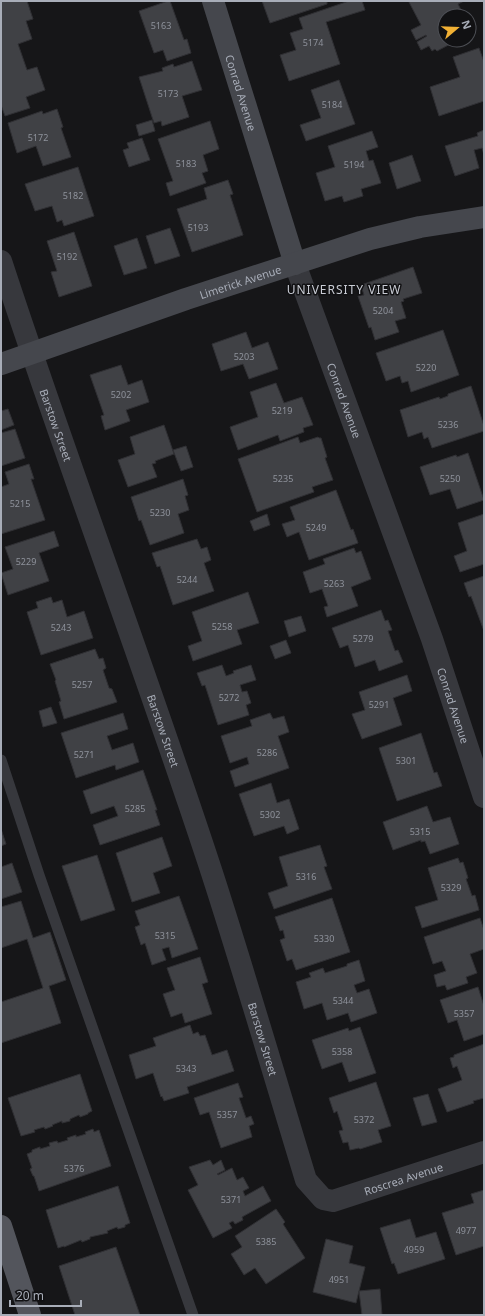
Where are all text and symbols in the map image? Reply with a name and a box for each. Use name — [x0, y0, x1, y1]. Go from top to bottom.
north arrow — [437, 8, 477, 48]
text: N — [458, 18, 475, 31]
house number: 5163 — [151, 19, 171, 32]
house number: 5174 — [303, 36, 323, 49]
street label: Conrad Avenue — [223, 53, 261, 133]
house number: 5173 — [158, 87, 178, 100]
house number: 5184 — [322, 98, 342, 111]
house number: 5172 — [28, 131, 48, 144]
house number: 5183 — [176, 157, 196, 170]
house number: 5194 — [344, 158, 364, 171]
house number: 5182 — [63, 189, 83, 202]
house number: 5193 — [188, 221, 208, 234]
house number: 5192 — [57, 250, 77, 263]
street label: Limerick Avenue — [197, 261, 283, 302]
district label: UNIVERSITY VIEW — [287, 281, 401, 298]
house number: 5204 — [373, 304, 393, 317]
house number: 5203 — [234, 350, 254, 363]
street label: Conrad Avenue — [324, 360, 365, 440]
house number: 5220 — [416, 361, 436, 374]
street label: Barstow Street — [37, 387, 76, 463]
house number: 5202 — [111, 388, 131, 401]
house number: 5219 — [272, 404, 292, 417]
house number: 5236 — [438, 418, 458, 431]
house number: 5235 — [273, 472, 293, 485]
house number: 5250 — [440, 472, 460, 485]
house number: 5215 — [10, 497, 30, 510]
house number: 5230 — [150, 506, 170, 519]
house number: 5249 — [306, 521, 326, 534]
house number: 5229 — [16, 555, 36, 568]
house number: 5244 — [177, 573, 197, 586]
house number: 5263 — [324, 577, 344, 590]
house number: 5258 — [212, 620, 232, 633]
house number: 5243 — [51, 621, 71, 634]
house number: 5279 — [353, 632, 373, 645]
street label: Conrad Avenue — [434, 665, 473, 745]
house number: 5257 — [72, 678, 92, 691]
house number: 5272 — [219, 691, 239, 704]
street label: Barstow Street — [144, 692, 183, 769]
house number: 5291 — [369, 698, 389, 711]
house number: 5286 — [257, 746, 277, 759]
house number: 5271 — [74, 748, 94, 761]
house number: 5301 — [396, 754, 416, 767]
house number: 5285 — [125, 802, 145, 815]
house number: 5302 — [260, 808, 280, 821]
house number: 5315 — [410, 825, 430, 838]
house number: 5316 — [296, 870, 316, 883]
house number: 5329 — [441, 881, 461, 894]
house number: 5315 — [155, 929, 175, 942]
house number: 5330 — [314, 932, 334, 945]
house number: 5344 — [333, 994, 353, 1007]
street label: Barstow Street — [245, 1000, 282, 1077]
house number: 5357 — [454, 1007, 474, 1020]
house number: 5358 — [332, 1045, 352, 1058]
house number: 5343 — [176, 1062, 196, 1075]
house number: 5357 — [217, 1108, 237, 1121]
house number: 5372 — [354, 1113, 374, 1126]
street label: Roscrea Avenue — [362, 1158, 445, 1198]
house number: 5376 — [64, 1162, 84, 1175]
house number: 5371 — [221, 1193, 241, 1206]
house number: 4977 — [456, 1224, 476, 1237]
house number: 5385 — [256, 1235, 276, 1248]
house number: 4959 — [404, 1243, 424, 1256]
house number: 4951 — [329, 1273, 349, 1286]
scale bar — [10, 1282, 81, 1308]
text: 20 m — [16, 1287, 44, 1304]

